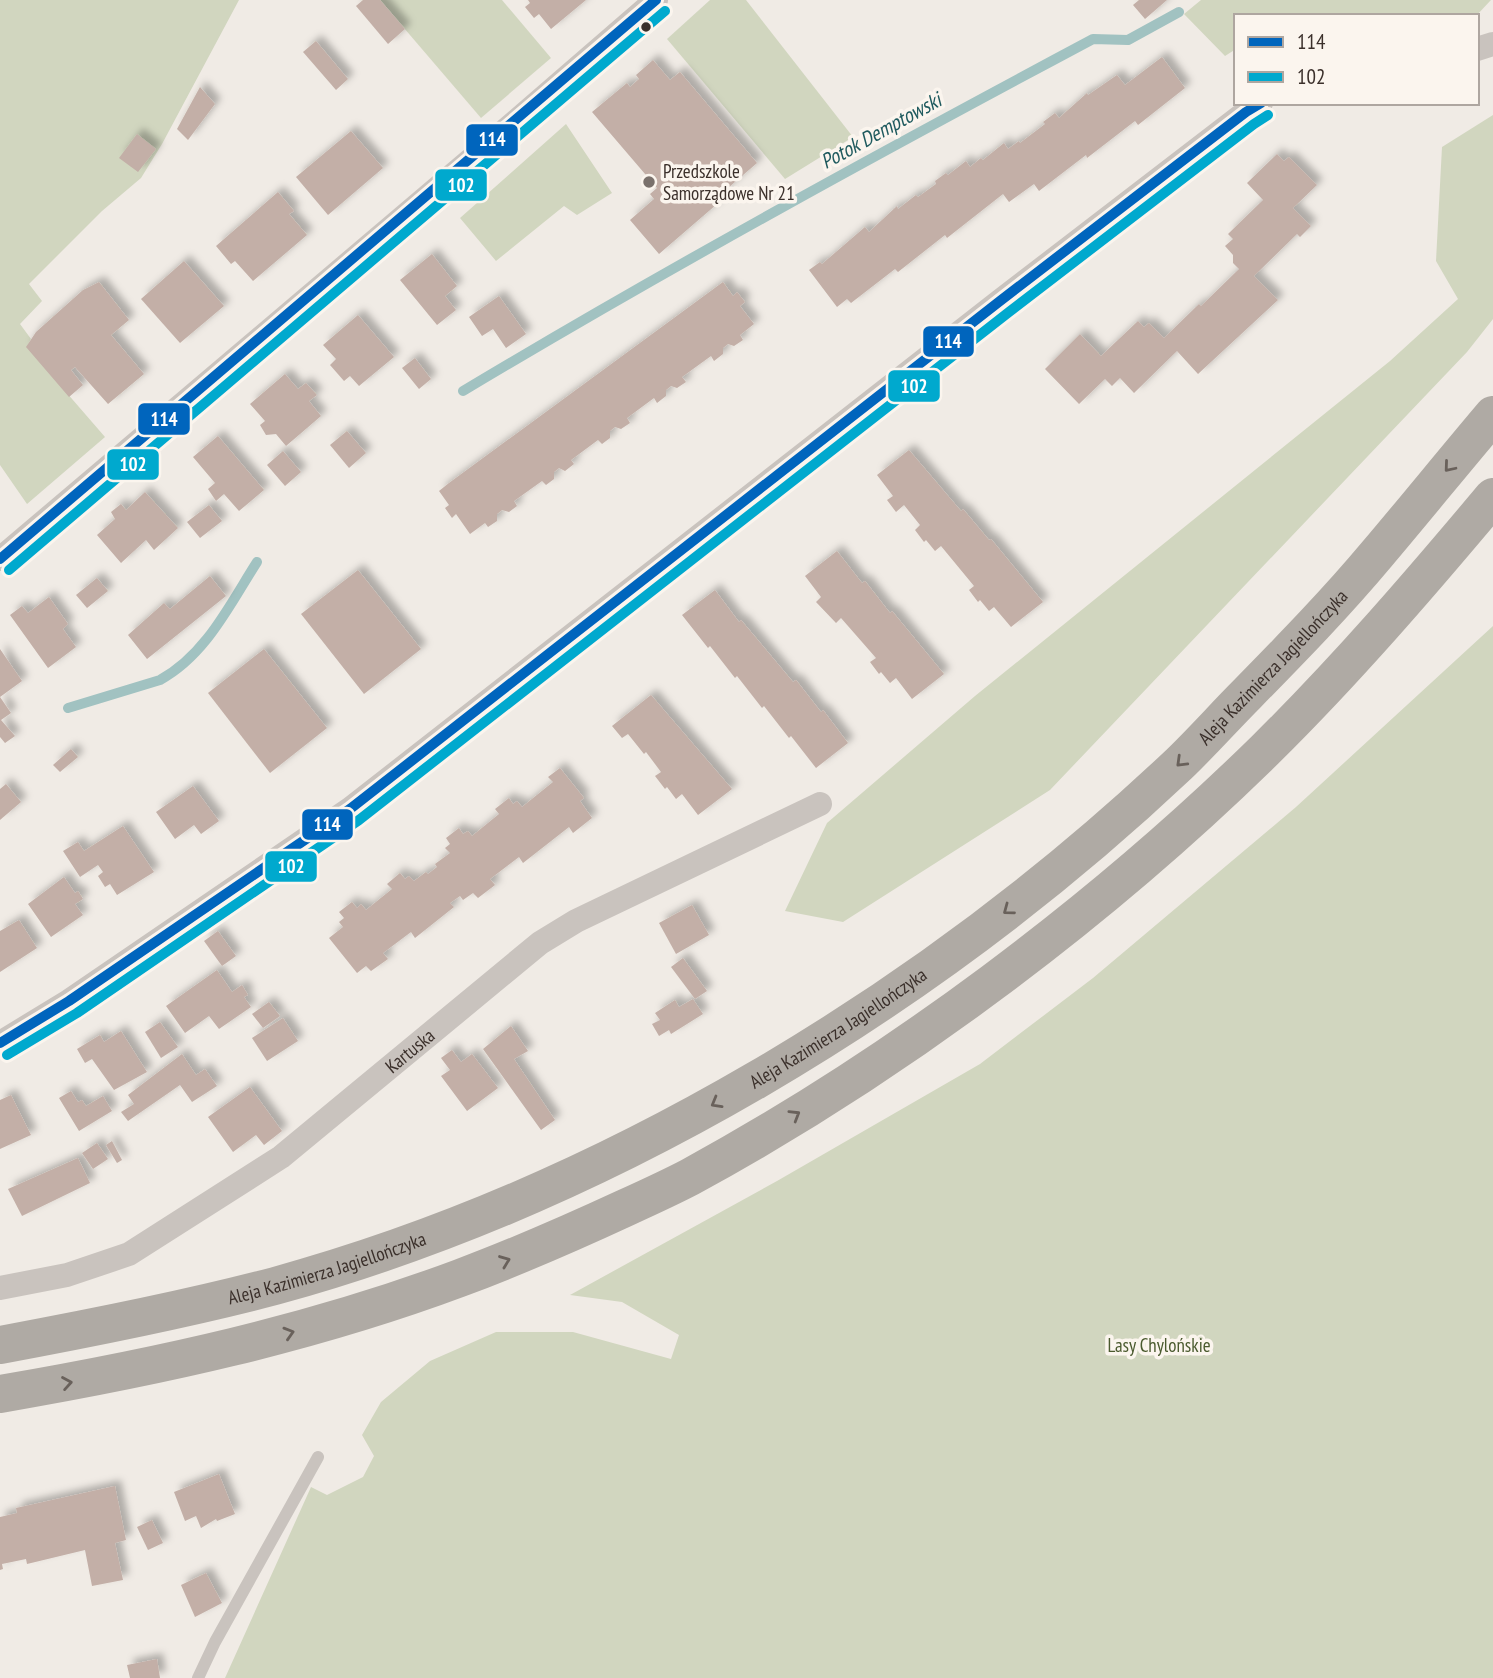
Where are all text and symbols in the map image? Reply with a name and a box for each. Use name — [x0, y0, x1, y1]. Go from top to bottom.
legend — [1234, 14, 1479, 105]
unlabelled marker — [639, 20, 653, 34]
text: 114 — [1297, 28, 1326, 55]
text: 102 — [1297, 63, 1325, 90]
water label: Potok Demptowski — [816, 85, 948, 175]
line badge: 114 — [465, 123, 519, 157]
text: 114 — [478, 127, 506, 151]
place label: Przedszkole Samorządowe Nr 21 — [663, 159, 795, 205]
line badge: 102 — [434, 168, 488, 202]
text: 102 — [447, 173, 475, 197]
marker: Przedszkole Samorządowe Nr 21 — [641, 174, 657, 190]
line badge: 114 — [922, 325, 975, 358]
text: 114 — [934, 329, 962, 353]
line badge: 102 — [887, 369, 941, 403]
text: 102 — [900, 374, 928, 398]
line badge: 114 — [137, 402, 191, 436]
text: 114 — [150, 407, 178, 431]
line badge: 102 — [106, 448, 160, 481]
text: 102 — [119, 452, 147, 476]
one-way arrow — [1445, 458, 1457, 471]
street label: Aleja Kazimierza Jagiellończyka — [1193, 584, 1353, 750]
one-way arrow — [1176, 753, 1189, 766]
line badge: 114 — [301, 808, 354, 841]
text: 114 — [313, 812, 341, 836]
line badge: 102 — [264, 850, 318, 883]
text: 102 — [277, 854, 305, 878]
one-way arrow — [1003, 901, 1016, 914]
street label: Aleja Kazimierza Jagiellończyka — [745, 962, 931, 1094]
street label: Kartuska — [380, 1023, 439, 1078]
one-way arrow — [711, 1095, 724, 1108]
one-way arrow — [788, 1110, 801, 1123]
street label: Aleja Kazimierza Jagiellończyka — [225, 1226, 429, 1309]
one-way arrow — [498, 1255, 510, 1269]
one-way arrow — [283, 1326, 295, 1341]
park label: Lasy Chylońskie — [1107, 1333, 1211, 1357]
one-way arrow — [61, 1376, 73, 1391]

